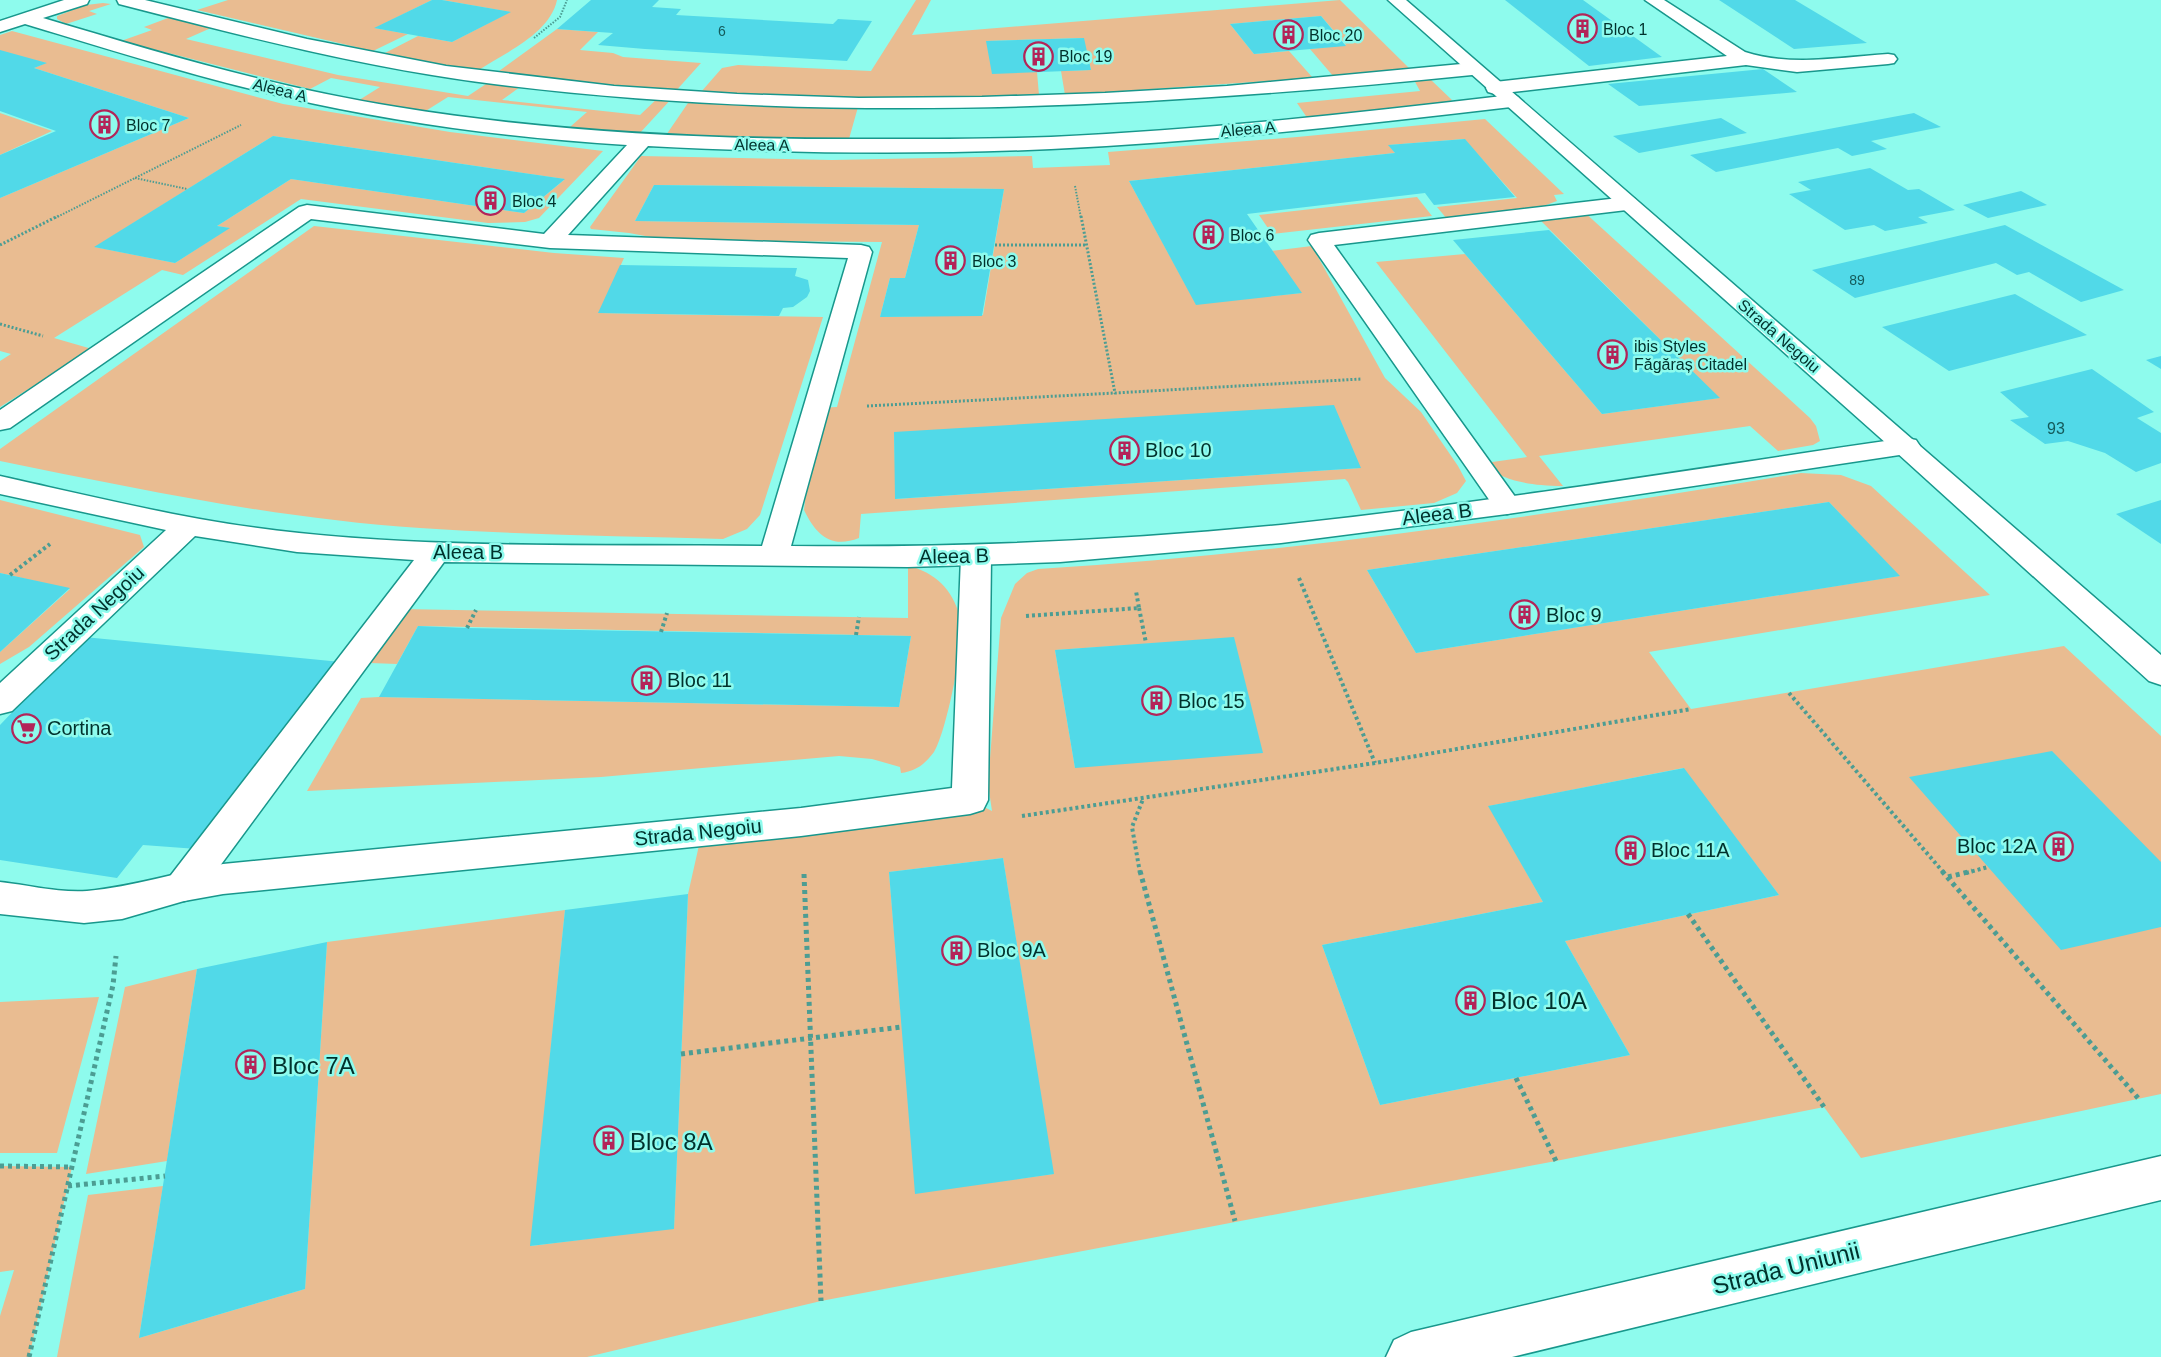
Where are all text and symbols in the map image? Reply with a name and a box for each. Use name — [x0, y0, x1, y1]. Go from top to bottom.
building icon: Bloc 1 — [1566, 13, 1598, 45]
building icon: Bloc 20 — [1272, 19, 1304, 51]
place label: Bloc 1 — [1603, 21, 1648, 38]
house number: 6 — [718, 23, 726, 39]
place label: Bloc 20 — [1309, 27, 1362, 44]
building icon: Bloc 19 — [1022, 40, 1054, 72]
place label: Bloc 19 — [1059, 48, 1112, 65]
street label: Aleea A — [251, 75, 309, 105]
building icon: Bloc 7 — [89, 109, 121, 141]
place label: Bloc 7 — [126, 117, 171, 134]
street label: Aleea A — [1220, 118, 1277, 140]
street label: Aleea A — [734, 136, 790, 154]
building icon: Bloc 4 — [475, 185, 507, 217]
place label: Bloc 4 — [512, 193, 557, 210]
building icon: Bloc 6 — [1193, 219, 1225, 251]
place label: Bloc 6 — [1230, 227, 1275, 244]
building icon: Bloc 3 — [935, 245, 967, 277]
place label: Bloc 3 — [972, 253, 1017, 270]
house number: 89 — [1849, 272, 1865, 288]
street label: Strada Negoiu — [1735, 296, 1823, 376]
place label: ibis Styles Făgăraș Citadel — [1634, 338, 1747, 373]
building icon: ibis Styles Făgăraș Citadel — [1597, 339, 1629, 371]
house number: 93 — [2047, 420, 2065, 437]
building icon: Bloc 10 — [1108, 434, 1140, 466]
place label: Bloc 10 — [1145, 439, 1212, 461]
street label: Aleea B — [1401, 499, 1473, 529]
street label: Aleea B — [433, 541, 503, 563]
street label: Aleea B — [919, 544, 989, 568]
street label: Strada Negoiu — [40, 561, 148, 665]
building icon: Bloc 9 — [1509, 599, 1541, 631]
place label: Bloc 9 — [1546, 604, 1602, 626]
building icon: Bloc 11 — [630, 664, 662, 696]
place label: Bloc 11 — [667, 669, 732, 691]
building icon: Bloc 15 — [1141, 685, 1173, 717]
place label: Bloc 15 — [1178, 690, 1245, 712]
supermarket icon: Cortina — [10, 712, 42, 744]
place label: Cortina — [47, 717, 112, 739]
street label: Strada Negoiu — [633, 814, 763, 850]
building icon: Bloc 12A — [2042, 830, 2074, 862]
building icon: Bloc 11A — [1614, 834, 1646, 866]
place label: Bloc 12A — [1957, 835, 2038, 857]
place label: Bloc 11A — [1651, 839, 1730, 861]
building icon: Bloc 9A — [940, 934, 972, 966]
place label: Bloc 9A — [977, 939, 1047, 961]
building icon: Bloc 10A — [1454, 984, 1486, 1016]
place label: Bloc 10A — [1491, 987, 1587, 1014]
building icon: Bloc 7A — [235, 1049, 267, 1081]
place label: Bloc 7A — [272, 1052, 355, 1079]
building icon: Bloc 8A — [593, 1125, 625, 1157]
place label: Bloc 8A — [630, 1128, 713, 1155]
street label: Strada Uniunii — [1710, 1237, 1862, 1299]

